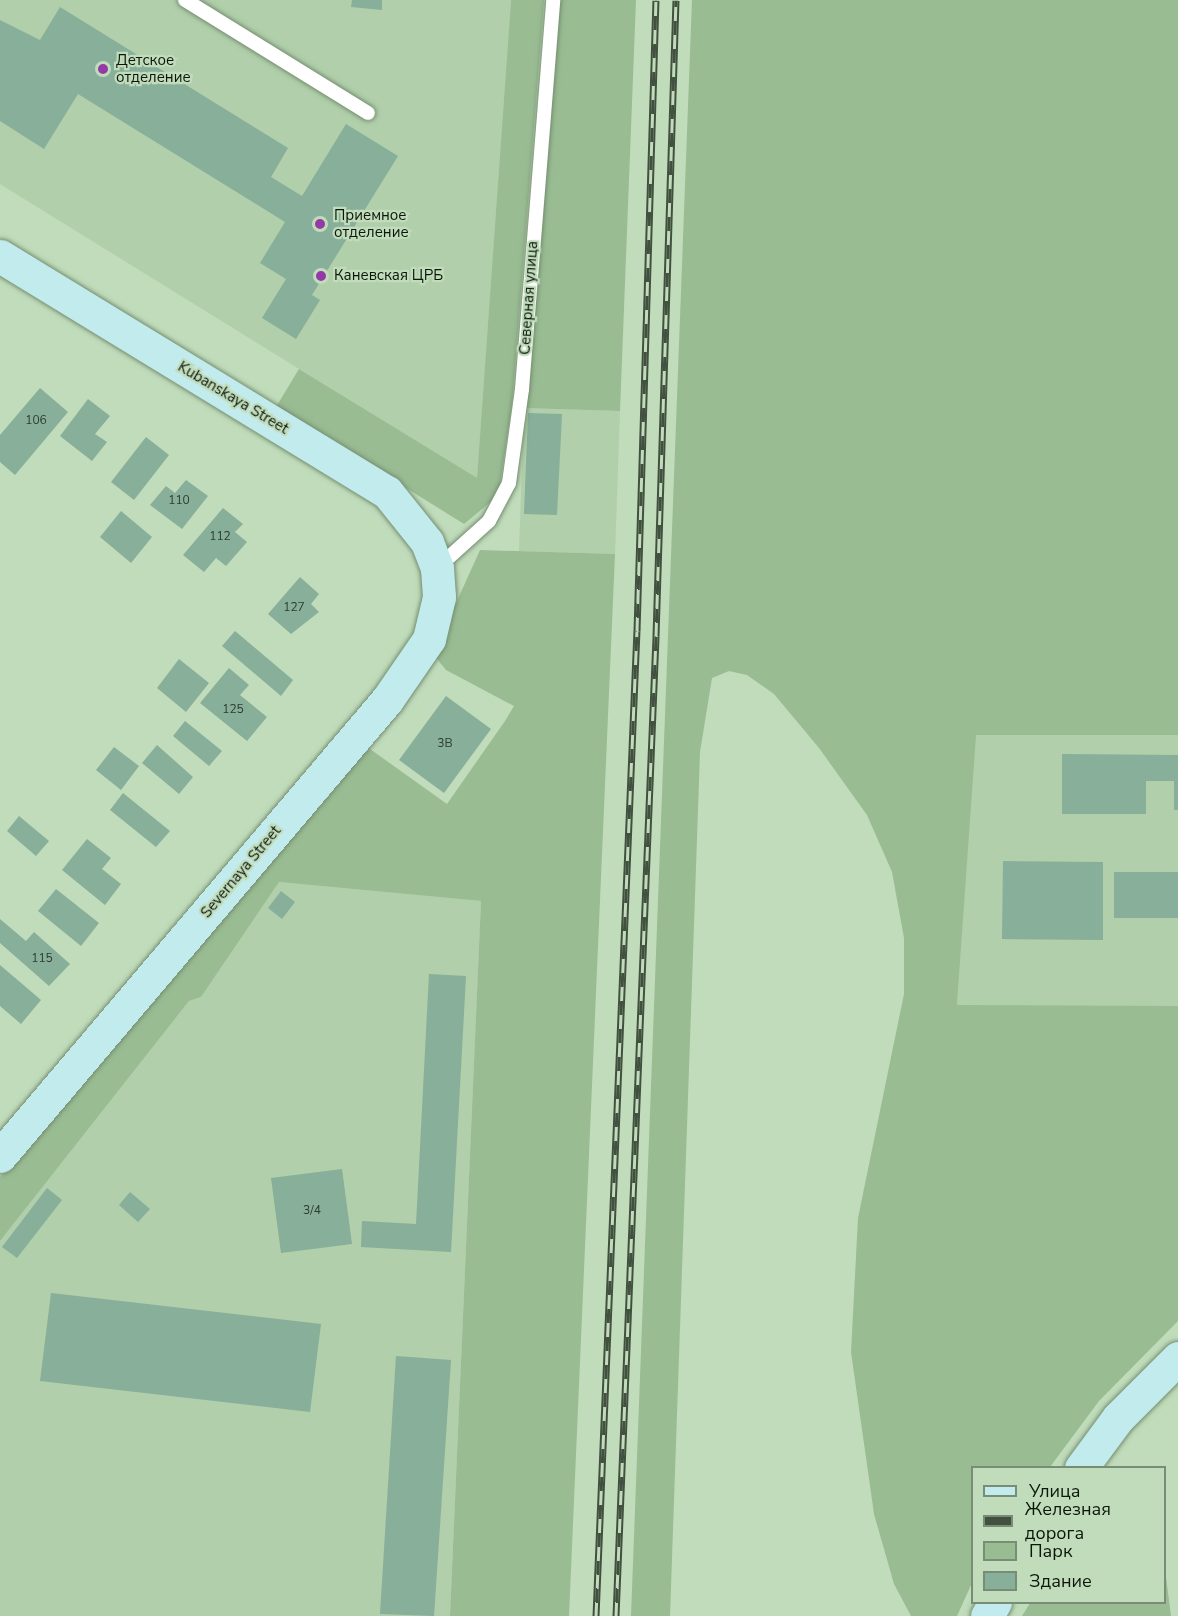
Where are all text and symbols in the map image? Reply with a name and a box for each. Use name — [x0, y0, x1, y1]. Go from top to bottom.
place label: Детское отделение — [116, 51, 191, 86]
marker: Детское отделение — [94, 60, 112, 78]
place label: Приемное отделение — [334, 206, 409, 241]
marker: Приемное отделение — [311, 215, 329, 233]
street label: Северная улица — [516, 241, 542, 355]
marker: Каневская ЦРБ — [312, 267, 330, 285]
place label: Каневская ЦРБ — [334, 267, 443, 285]
street label: Kubanskaya Street — [175, 358, 291, 438]
house number: 106 — [25, 414, 47, 428]
house number: 110 — [168, 494, 190, 508]
house number: 112 — [209, 530, 231, 544]
house number: 127 — [283, 601, 305, 615]
house number: 125 — [222, 703, 244, 717]
house number: 3В — [437, 737, 453, 751]
street label: Severnaya Street — [197, 822, 285, 922]
house number: 115 — [31, 952, 53, 966]
house number: 3/4 — [303, 1204, 321, 1218]
legend — [971, 1466, 1166, 1604]
text: Улица — [1029, 1479, 1080, 1503]
text: Железная дорога — [1025, 1497, 1111, 1545]
text: Парк — [1029, 1539, 1072, 1563]
text: Здание — [1029, 1569, 1092, 1593]

